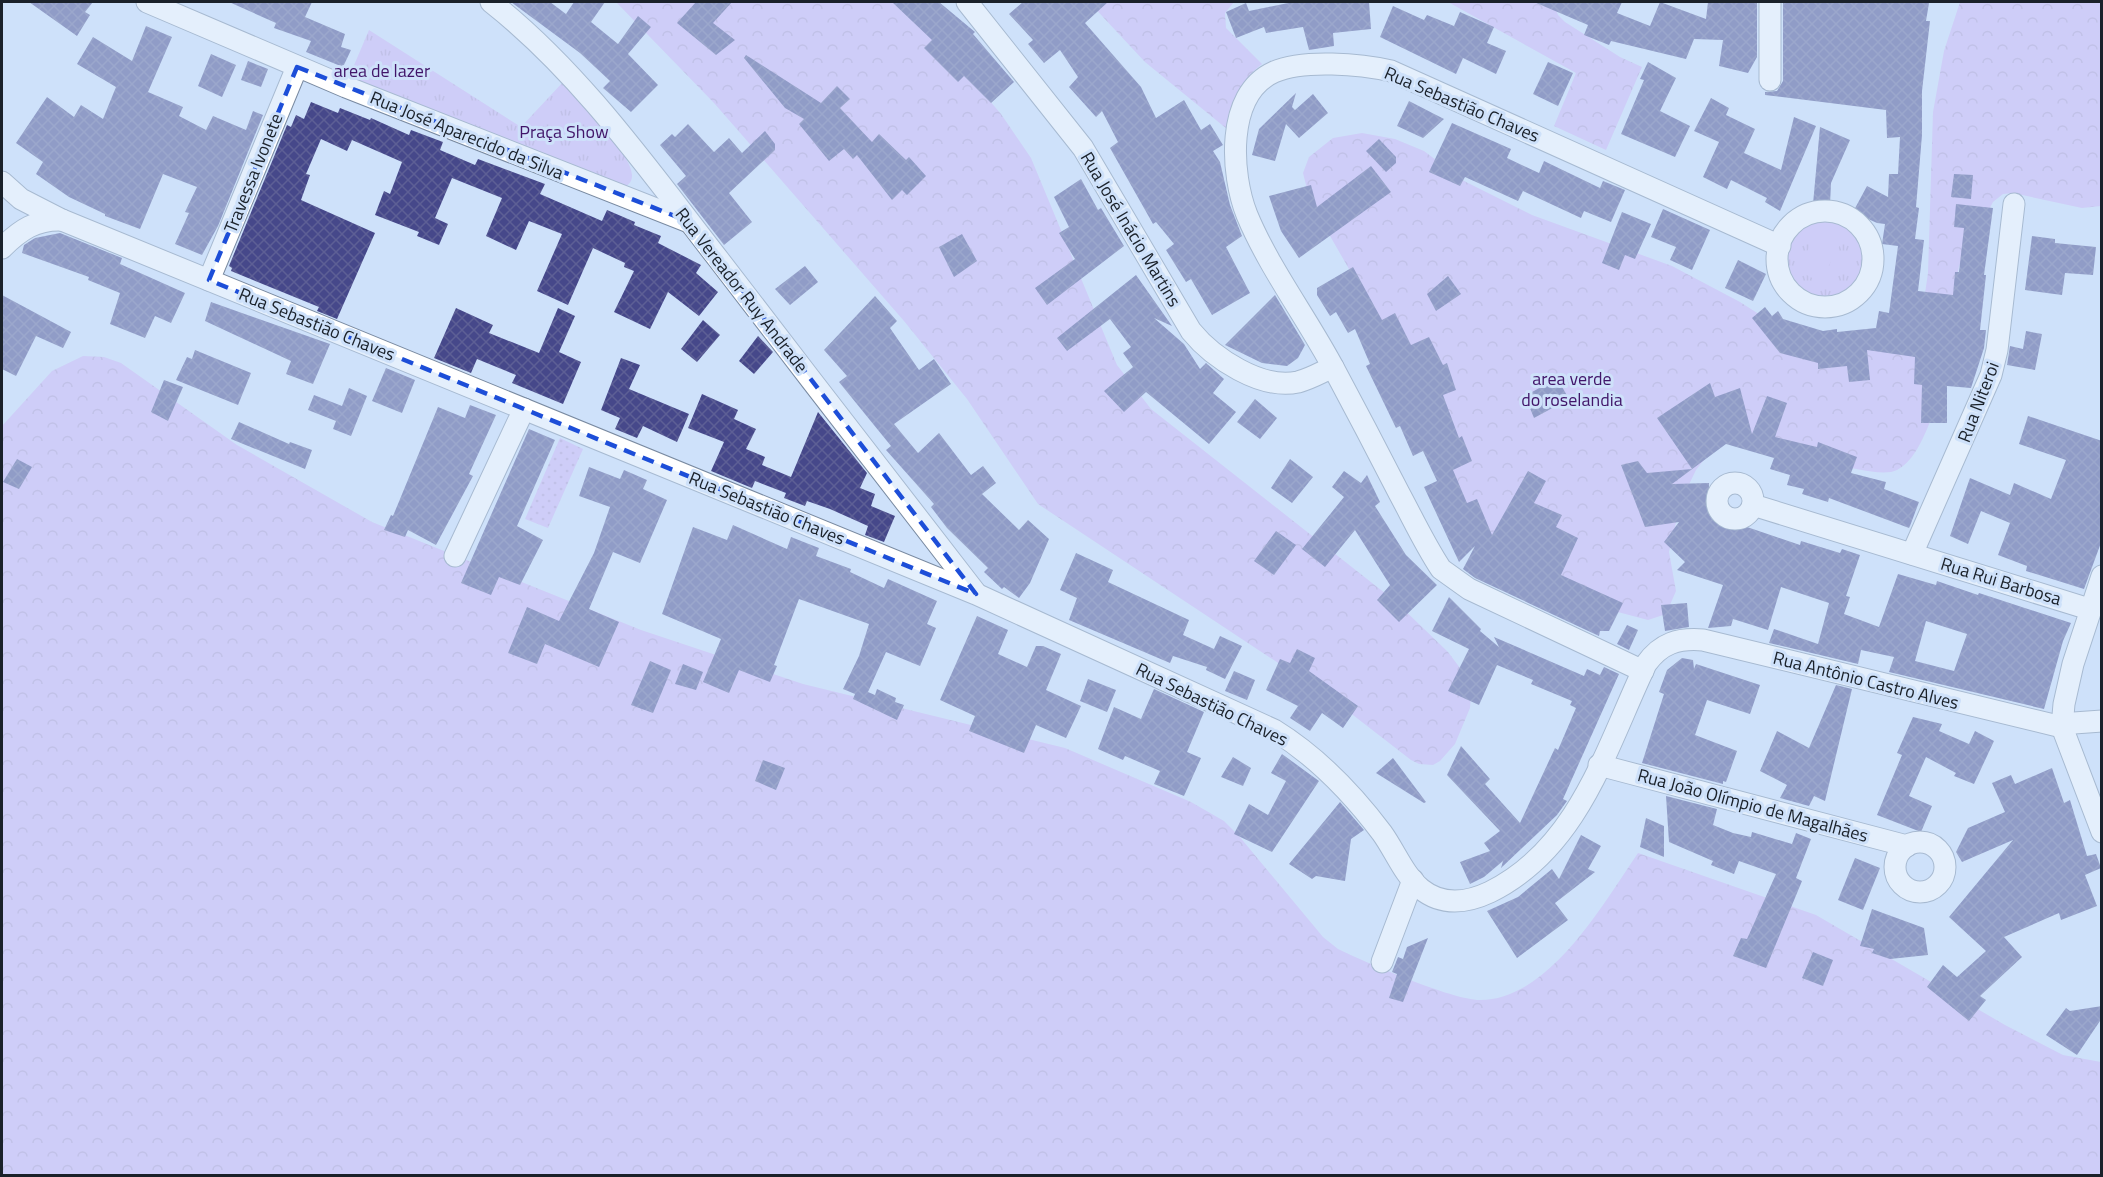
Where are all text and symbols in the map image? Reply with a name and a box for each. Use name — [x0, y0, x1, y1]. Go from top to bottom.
park label: area de lazer — [334, 57, 430, 84]
street label: Rua Sebastião Chaves — [1380, 59, 1544, 149]
street label: Rua José Aparecido da Silva — [366, 84, 568, 186]
street label: Travessa Ivonete — [217, 109, 289, 237]
park label: Praça Show — [519, 118, 609, 145]
street label: Rua José Inácio Martins — [1074, 146, 1188, 312]
street label: Rua Vereador Ruy Andrade — [669, 202, 815, 378]
street label: Rua Sebastião Chaves — [235, 280, 399, 368]
street label: Rua Niteroi — [1950, 358, 2006, 446]
park label: area verde do roselandia — [1521, 365, 1623, 413]
street label: Rua Sebastião Chaves — [685, 464, 849, 552]
street label: Rua Rui Barbosa — [1937, 550, 2065, 612]
street label: Rua Antônio Castro Alves — [1770, 644, 1962, 716]
street label: Rua Sebastião Chaves — [1131, 655, 1293, 753]
street label: Rua João Olímpio de Magalhães — [1635, 761, 1871, 849]

